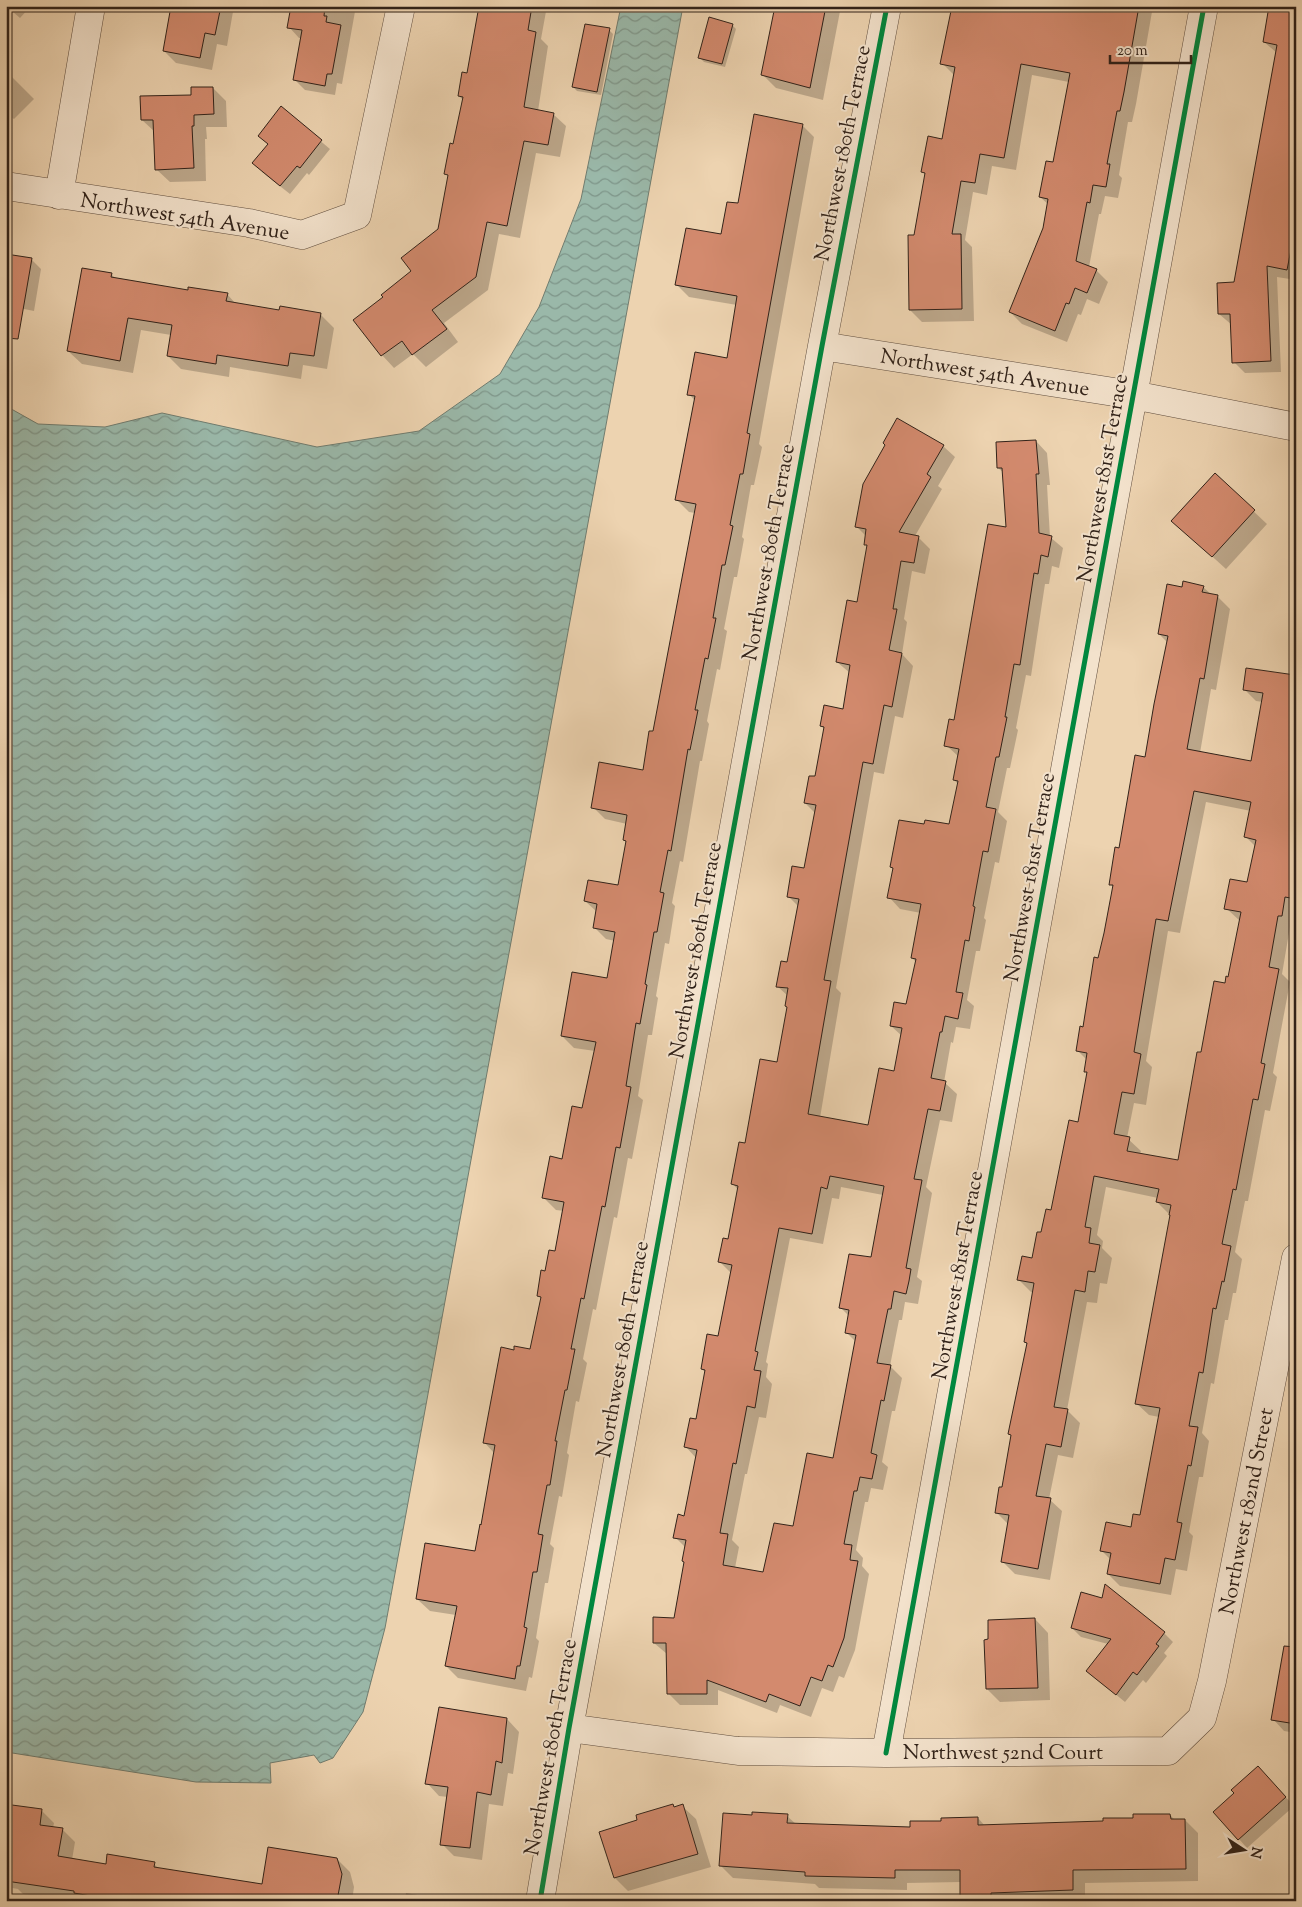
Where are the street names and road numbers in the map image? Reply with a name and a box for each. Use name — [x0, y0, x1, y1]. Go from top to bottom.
street label: Northwest 180th Terrace — [808, 43, 880, 264]
street label: Northwest 54th Avenue — [78, 187, 292, 249]
street label: Northwest 54th Avenue — [878, 343, 1092, 405]
street label: Northwest 181st Terrace — [1071, 371, 1137, 585]
street label: Northwest 180th Terrace — [736, 442, 804, 663]
street label: Northwest 181st Terrace — [998, 770, 1064, 984]
street label: Northwest 180th Terrace — [663, 840, 731, 1061]
street label: Northwest 181st Terrace — [926, 1168, 992, 1382]
street label: Northwest 180th Terrace — [590, 1239, 658, 1460]
street label: Northwest 182nd Street — [1213, 1405, 1283, 1617]
street label: Northwest 180th Terrace — [518, 1637, 586, 1858]
street label: Northwest 52nd Court — [903, 1739, 1103, 1769]

